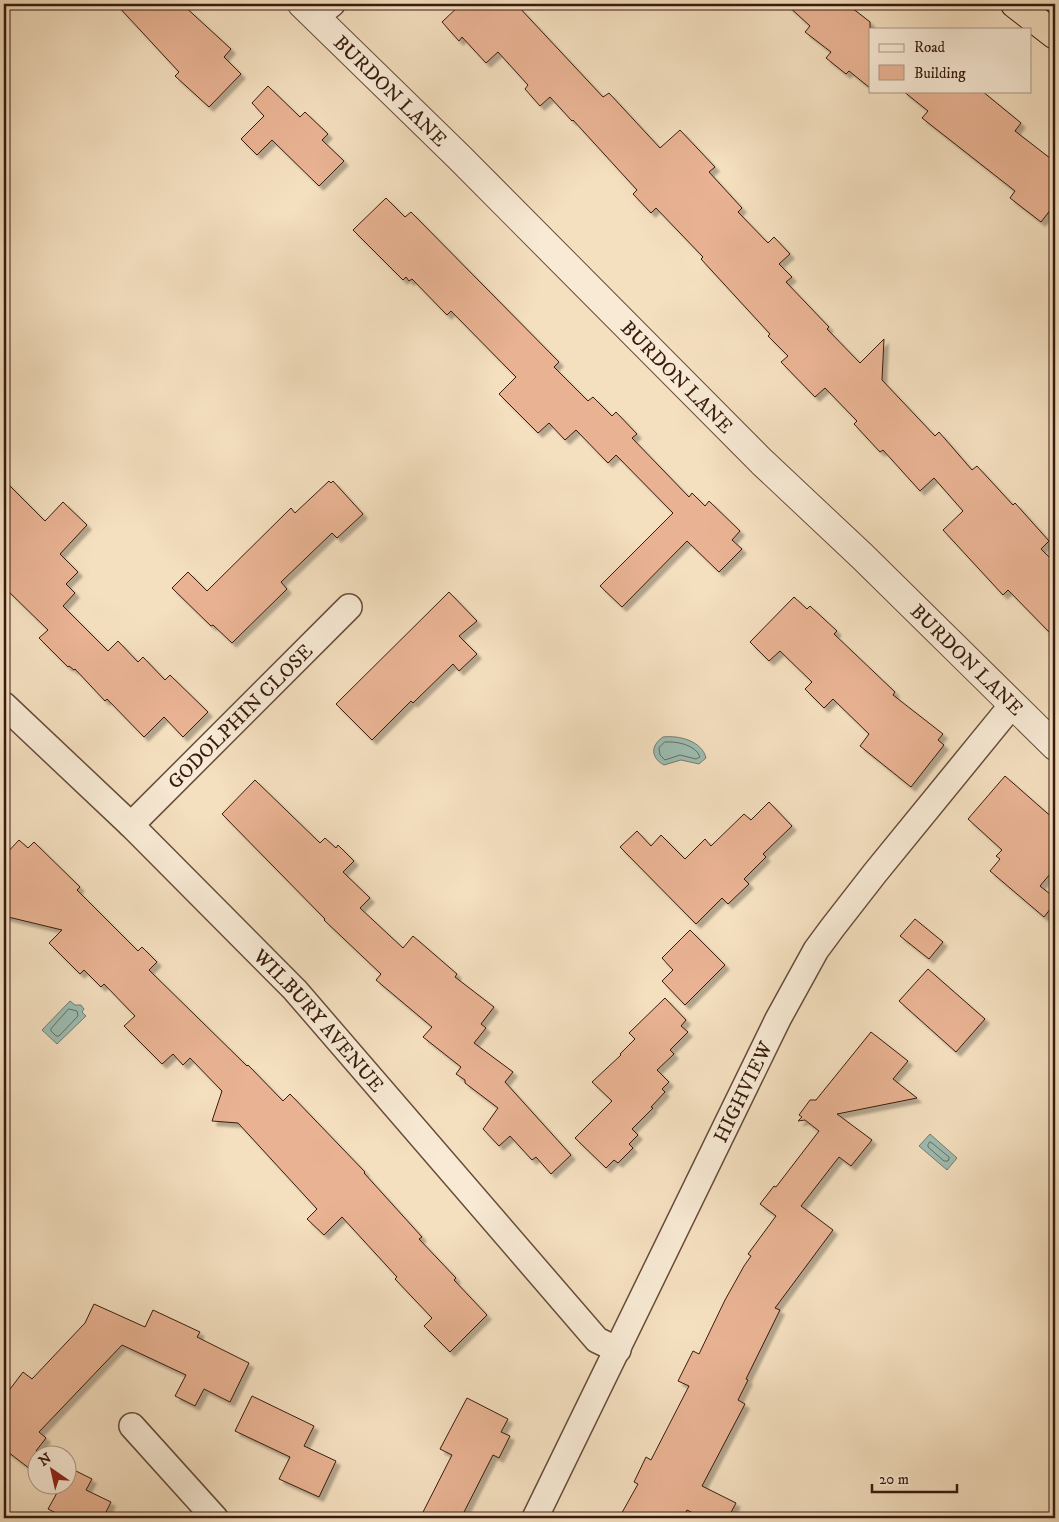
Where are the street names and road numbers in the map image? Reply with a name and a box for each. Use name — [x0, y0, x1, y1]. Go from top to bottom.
street label: BURDON LANE — [328, 31, 452, 153]
street label: BURDON LANE — [615, 316, 738, 439]
street label: BURDON LANE — [904, 599, 1028, 722]
street label: GODOLPHIN CLOSE — [163, 639, 319, 795]
street label: WILBURY AVENUE — [247, 944, 389, 1098]
street label: HIGHVIEW — [709, 1037, 779, 1147]

